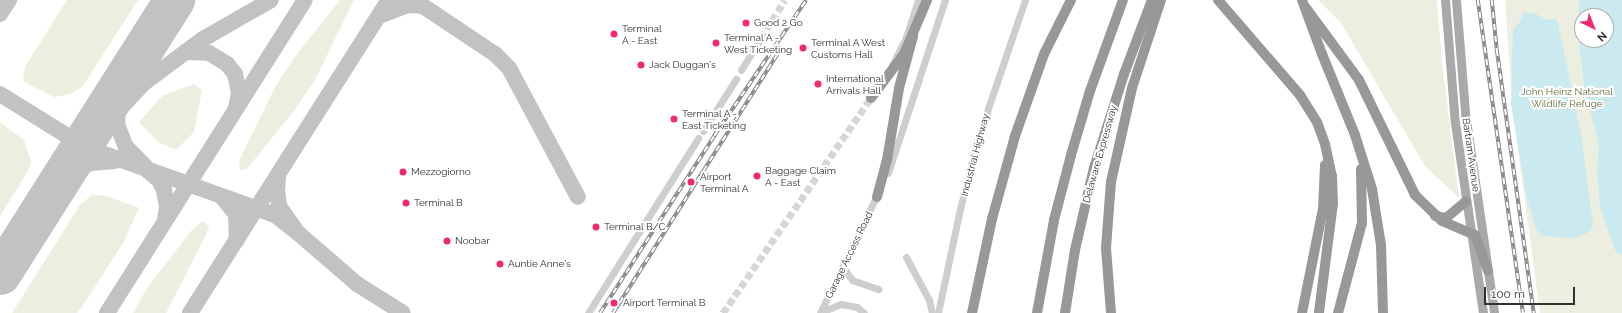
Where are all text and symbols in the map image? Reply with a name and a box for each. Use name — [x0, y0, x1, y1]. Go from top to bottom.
north arrow — [1574, 8, 1614, 48]
place label: Good 2 Go — [754, 17, 803, 29]
marker: Good 2 Go — [741, 18, 751, 28]
place label: Terminal A - East — [622, 22, 662, 46]
marker: Terminal A - East — [609, 29, 619, 39]
text: N — [1594, 29, 1609, 44]
place label: Terminal A - West Ticketing — [724, 31, 793, 54]
place label: Terminal A West Customs Hall — [811, 36, 886, 60]
marker: Terminal A - West Ticketing — [711, 38, 721, 48]
marker: Terminal A West Customs Hall — [798, 43, 808, 53]
place label: Jack Duggan's — [649, 59, 716, 71]
marker: Jack Duggan's — [636, 60, 646, 70]
place label: International Arrivals Hall — [826, 72, 884, 96]
marker: International Arrivals Hall — [813, 79, 823, 89]
park label: John Heinz National Wildlife Refuge — [1521, 85, 1613, 108]
street label: Delaware Expressway — [1080, 104, 1120, 204]
place label: Terminal A - East Ticketing — [682, 107, 746, 130]
street label: Industrial Highway — [958, 112, 992, 198]
marker: Terminal A - East Ticketing — [669, 114, 679, 124]
street label: Bartram Avenue — [1460, 117, 1482, 193]
place label: Baggage Claim A - East — [765, 164, 836, 188]
place label: Mezzogiorno — [411, 166, 471, 178]
marker: Mezzogiorno — [398, 167, 408, 177]
place label: Airport Terminal A — [700, 170, 749, 194]
marker: Baggage Claim A - East — [752, 171, 762, 181]
marker: Airport Terminal A — [685, 176, 697, 188]
place label: Terminal B — [414, 197, 463, 209]
marker: Terminal B — [401, 198, 411, 208]
street label: Garage Access Road — [823, 209, 875, 301]
place label: Terminal B/C — [604, 221, 666, 233]
marker: Terminal B/C — [591, 222, 601, 232]
place label: Noobar — [455, 235, 490, 247]
marker: Noobar — [442, 236, 452, 246]
place label: Auntie Anne's — [508, 258, 571, 270]
marker: Auntie Anne's — [495, 259, 505, 269]
scale bar — [1486, 279, 1577, 305]
text: 100 m — [1491, 287, 1525, 301]
marker: Airport Terminal B — [608, 297, 620, 309]
place label: Airport Terminal B — [623, 297, 706, 309]

